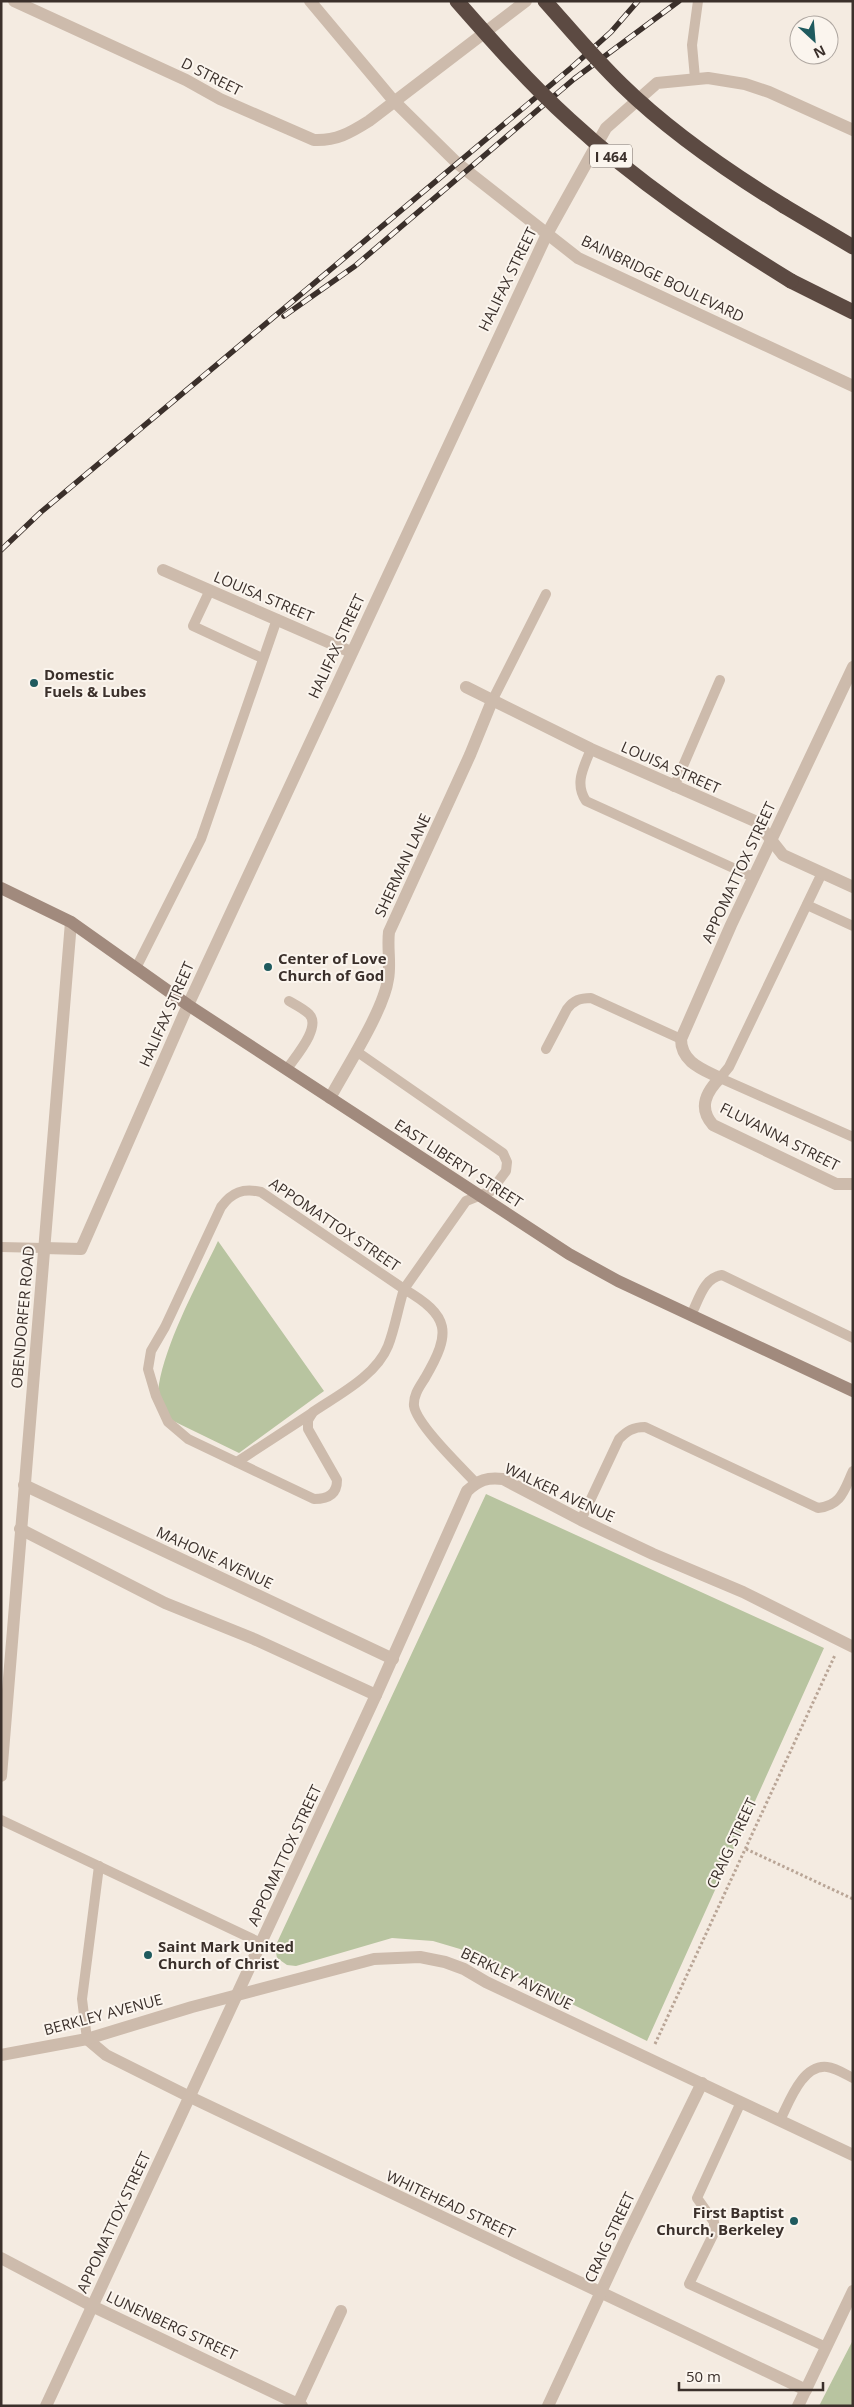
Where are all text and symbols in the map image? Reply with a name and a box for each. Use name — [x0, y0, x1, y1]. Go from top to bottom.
north arrow — [789, 15, 839, 65]
text: N — [811, 41, 829, 63]
street label: D STREET — [178, 52, 246, 100]
road number: I 464 — [590, 144, 632, 168]
street label: HALIFAX STREET — [473, 223, 541, 334]
street label: BAINBRIDGE BOULEVARD — [578, 230, 748, 326]
street label: LOUISA STREET — [211, 566, 318, 626]
street label: HALIFAX STREET — [303, 590, 369, 701]
place label: Domestic Fuels & Lubes — [44, 664, 146, 701]
marker: Domestic Fuels & Lubes — [28, 677, 40, 689]
street label: LOUISA STREET — [618, 736, 725, 798]
street label: APPOMATTOX STREET — [696, 798, 780, 946]
street label: SHERMAN LANE — [369, 810, 435, 920]
place label: Center of Love Church of God — [278, 948, 387, 985]
street label: HALIFAX STREET — [134, 958, 198, 1070]
marker: Center of Love Church of God — [262, 961, 274, 973]
street label: FLUVANNA STREET — [717, 1097, 844, 1175]
street label: EAST LIBERTY STREET — [391, 1114, 527, 1212]
street label: APPOMATTOX STREET — [266, 1173, 405, 1276]
street label: OBENDORFER ROAD — [6, 1245, 38, 1389]
street label: WALKER AVENUE — [502, 1458, 618, 1526]
street label: MAHONE AVENUE — [153, 1521, 277, 1593]
street label: APPOMATTOX STREET — [242, 1781, 326, 1929]
street label: CRAIG STREET — [701, 1794, 761, 1892]
place label: Saint Mark United Church of Christ — [158, 1936, 294, 1973]
street label: BERKLEY AVENUE — [458, 1942, 576, 2014]
marker: Saint Mark United Church of Christ — [142, 1949, 154, 1961]
street label: BERKLEY AVENUE — [41, 1989, 165, 2039]
street label: APPOMATTOX STREET — [71, 2148, 155, 2296]
street label: WHITEHEAD STREET — [383, 2165, 519, 2243]
street label: CRAIG STREET — [579, 2188, 639, 2286]
place label: First Baptist Church, Berkeley — [656, 2202, 784, 2239]
marker: First Baptist Church, Berkeley — [788, 2215, 800, 2227]
street label: LUNENBERG STREET — [103, 2286, 241, 2364]
scale bar — [679, 2360, 823, 2392]
text: 50 m — [686, 2366, 721, 2386]

